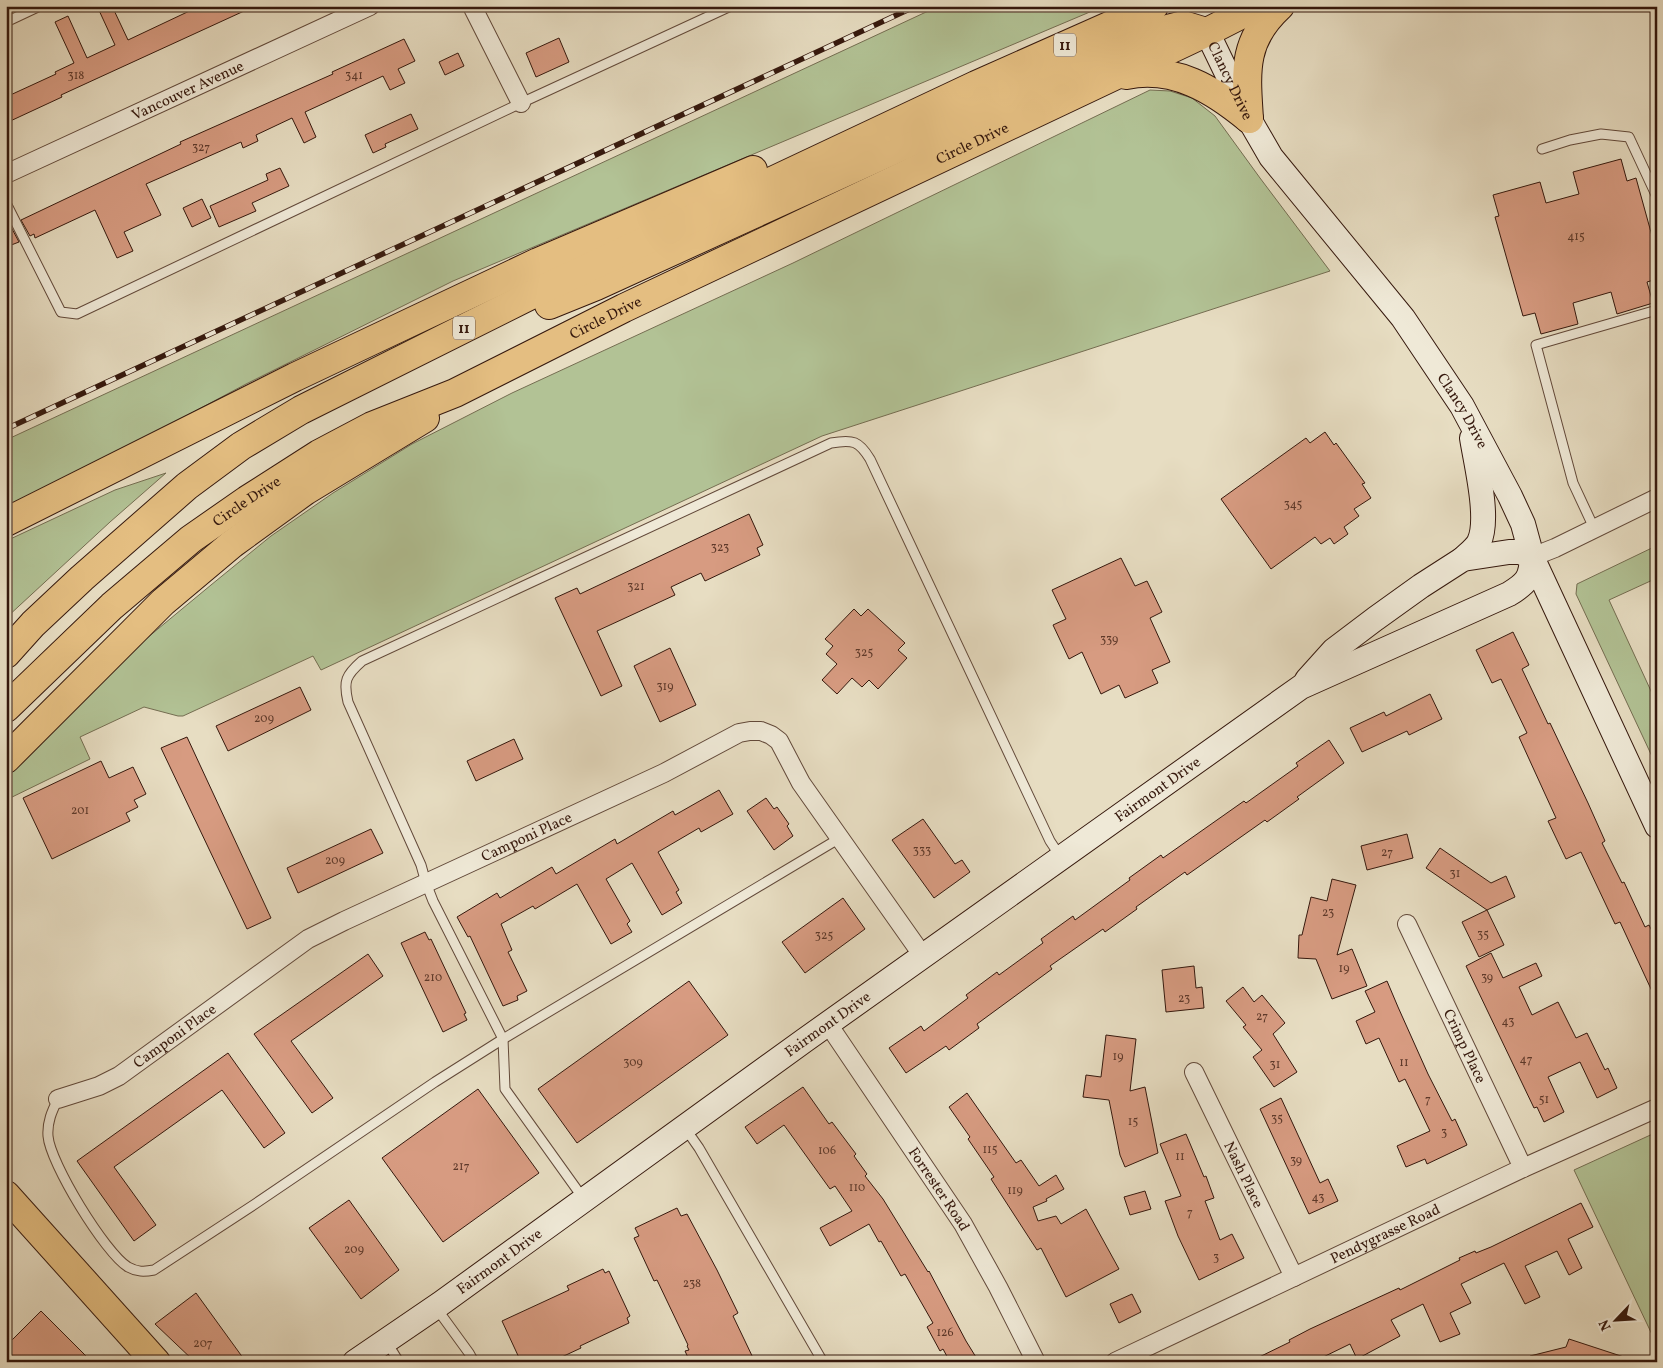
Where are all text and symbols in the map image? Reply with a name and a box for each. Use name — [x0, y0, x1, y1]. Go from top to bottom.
road number: 11 — [1054, 34, 1076, 56]
street label: Clancy Drive — [1201, 39, 1257, 124]
street label: Vancouver Avenue — [129, 57, 248, 127]
house number: 318 — [68, 68, 84, 84]
house number: 341 — [345, 68, 363, 84]
street label: Circle Drive — [933, 118, 1013, 171]
house number: 327 — [192, 140, 210, 156]
house number: 415 — [1567, 229, 1585, 245]
street label: Circle Drive — [566, 292, 646, 346]
road number: 11 — [453, 316, 475, 339]
street label: Clancy Drive — [1431, 369, 1492, 453]
street label: Circle Drive — [209, 472, 286, 533]
house number: 345 — [1284, 497, 1303, 513]
house number: 323 — [711, 540, 729, 556]
house number: 321 — [627, 579, 645, 595]
house number: 339 — [1100, 632, 1118, 648]
house number: 325 — [855, 645, 873, 661]
house number: 319 — [656, 679, 674, 695]
house number: 209 — [254, 711, 274, 727]
street label: Fairmont Drive — [1111, 752, 1206, 828]
house number: 201 — [71, 803, 89, 819]
street label: Camponi Place — [478, 808, 576, 868]
house number: 333 — [913, 843, 931, 859]
house number: 27 — [1381, 845, 1393, 861]
house number: 209 — [325, 853, 345, 869]
house number: 31 — [1450, 866, 1460, 882]
house number: 23 — [1322, 905, 1334, 921]
house number: 35 — [1477, 927, 1489, 943]
house number: 325 — [815, 928, 833, 944]
house number: 19 — [1339, 961, 1349, 977]
house number: 210 — [424, 970, 442, 986]
house number: 39 — [1481, 970, 1493, 986]
street label: Fairmont Drive — [781, 987, 876, 1063]
house number: 23 — [1178, 991, 1190, 1007]
street label: Camponi Place — [130, 1000, 221, 1074]
street label: Crimp Place — [1437, 1006, 1490, 1087]
house number: 27 — [1256, 1009, 1268, 1025]
house number: 43 — [1502, 1014, 1514, 1030]
house number: 19 — [1113, 1049, 1123, 1065]
house number: 47 — [1520, 1052, 1533, 1068]
house number: 309 — [623, 1055, 643, 1071]
house number: 11 — [1399, 1055, 1409, 1071]
house number: 31 — [1270, 1057, 1280, 1073]
house number: 7 — [1425, 1092, 1431, 1108]
house number: 51 — [1539, 1092, 1549, 1108]
house number: 35 — [1271, 1111, 1283, 1127]
house number: 15 — [1128, 1114, 1138, 1130]
house number: 3 — [1441, 1125, 1447, 1141]
street label: Nash Place — [1218, 1138, 1268, 1212]
house number: 115 — [982, 1142, 998, 1158]
house number: 106 — [818, 1143, 836, 1159]
street label: Forrester Road — [902, 1144, 974, 1235]
house number: 11 — [1175, 1149, 1185, 1165]
house number: 39 — [1290, 1153, 1302, 1169]
house number: 217 — [453, 1159, 470, 1175]
house number: 110 — [849, 1180, 865, 1196]
house number: 119 — [1007, 1183, 1023, 1199]
house number: 43 — [1312, 1190, 1324, 1206]
street label: Pendygrasse Road — [1327, 1200, 1444, 1270]
house number: 7 — [1187, 1205, 1193, 1221]
street label: Fairmont Drive — [453, 1224, 547, 1301]
house number: 209 — [344, 1242, 364, 1258]
house number: 3 — [1213, 1250, 1219, 1266]
house number: 238 — [683, 1276, 701, 1292]
north arrow — [1590, 1296, 1640, 1346]
text: N — [1595, 1316, 1616, 1333]
house number: 126 — [936, 1325, 954, 1341]
house number: 207 — [193, 1336, 213, 1352]

